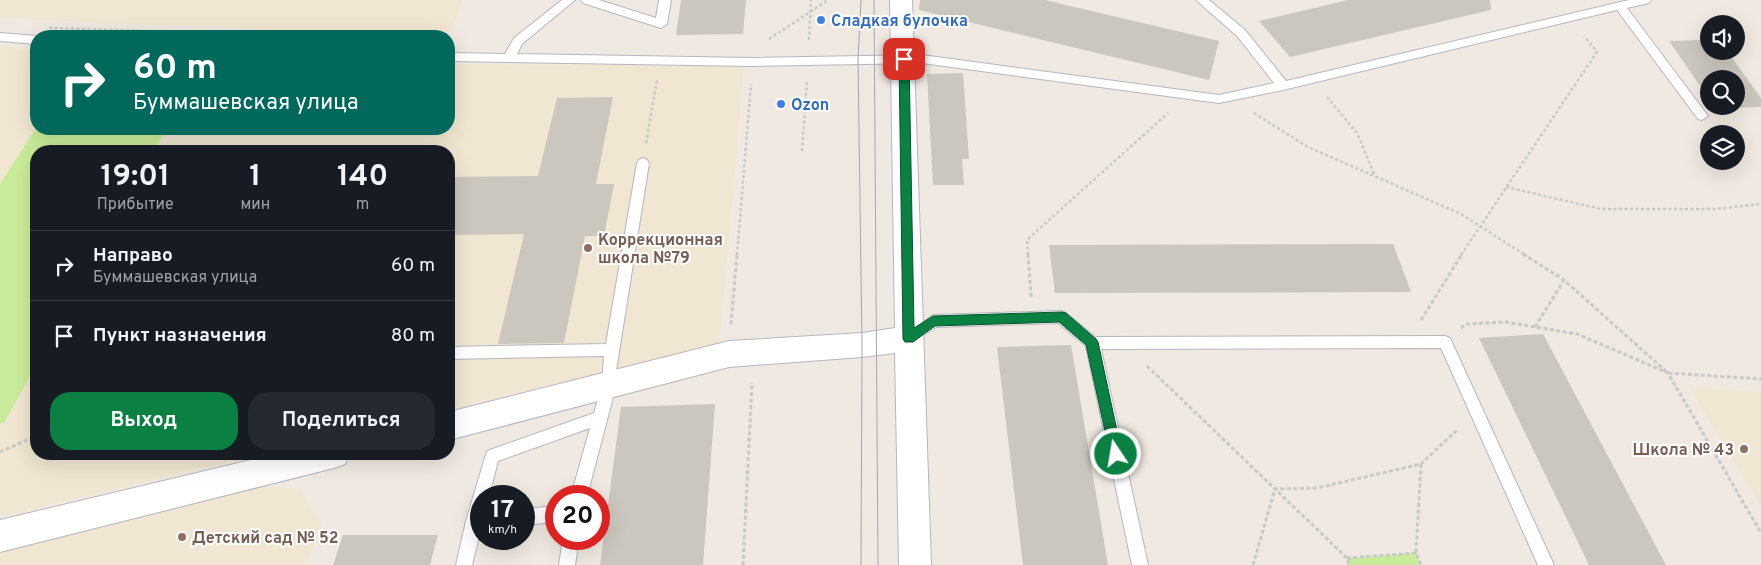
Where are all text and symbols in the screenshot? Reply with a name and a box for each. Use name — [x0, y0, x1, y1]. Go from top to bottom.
place label: Сладкая булочка — [831, 12, 968, 32]
marker: Сладкая булочка — [815, 14, 827, 26]
map controls — [1700, 15, 1745, 170]
button: sound — [1700, 15, 1745, 60]
pin — [883, 38, 925, 80]
icon: arrive — [890, 45, 918, 73]
text: 60 m — [133, 47, 217, 91]
icon: right — [50, 50, 115, 115]
button: search — [1700, 70, 1745, 115]
text: Буммашевская улица — [133, 90, 359, 117]
place label: Ozon — [791, 96, 829, 116]
marker: Ozon — [775, 98, 787, 110]
button: layers — [1700, 125, 1745, 170]
text: 19:01 — [100, 159, 170, 196]
text: 1 — [249, 159, 261, 196]
text: 140 — [337, 159, 388, 196]
text: Прибытие — [97, 195, 174, 215]
text: мин — [240, 195, 270, 215]
text: m — [356, 195, 369, 215]
place label: Коррекционная школа №79 — [598, 231, 723, 269]
marker: Коррекционная школа №79 — [582, 242, 594, 254]
text: Направо — [93, 244, 173, 268]
icon: right — [50, 252, 78, 280]
text: 60 m — [391, 254, 435, 278]
text: Буммашевская улица — [93, 268, 257, 288]
icon: arrive — [50, 322, 78, 350]
text: Пункт назначения — [93, 324, 267, 348]
text: 80 m — [391, 324, 435, 348]
button: Выход — [50, 392, 238, 450]
button: Поделиться — [248, 392, 435, 450]
position arrow — [1089, 427, 1141, 479]
place label: Школа № 43 — [1633, 441, 1734, 461]
marker: Школа № 43 — [1738, 443, 1750, 455]
speed limit sign: 20 — [545, 485, 610, 550]
text: 17 — [491, 495, 514, 527]
text: km/h — [488, 522, 517, 538]
place label: Детский сад № 52 — [192, 529, 339, 549]
marker: Детский сад № 52 — [176, 531, 188, 543]

